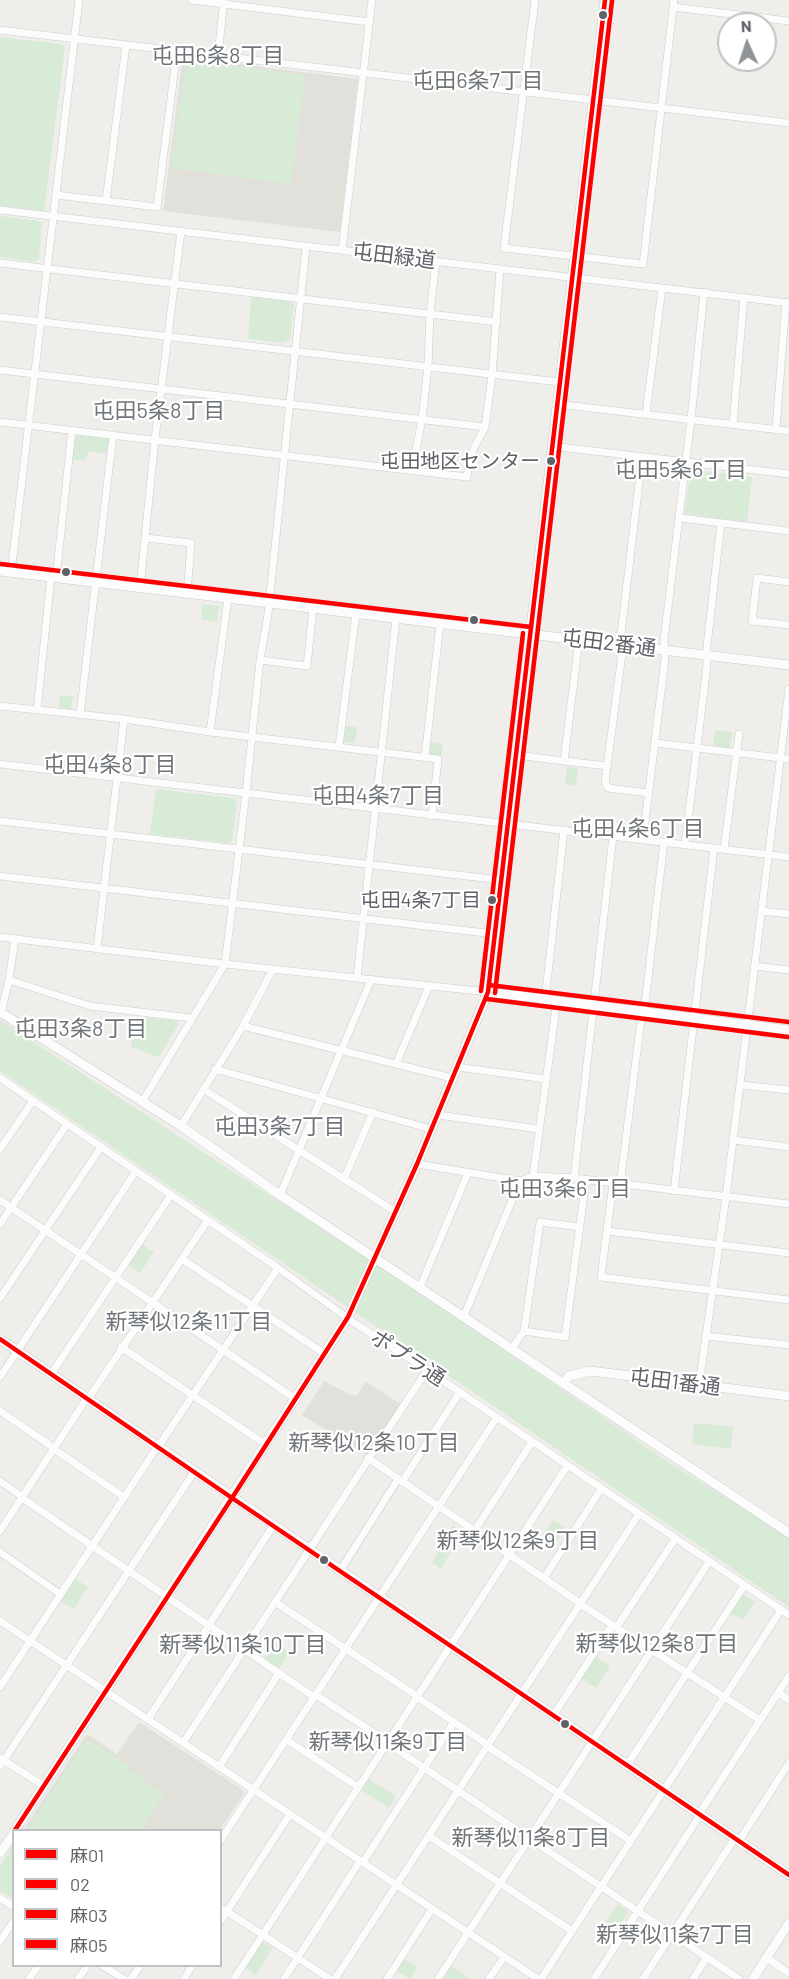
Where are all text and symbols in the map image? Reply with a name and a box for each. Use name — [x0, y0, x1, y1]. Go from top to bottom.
unlabelled marker — [597, 9, 609, 21]
north arrow — [717, 12, 777, 72]
text: N — [740, 16, 752, 35]
district label: 屯田6条8丁目 — [152, 43, 284, 69]
district label: 屯田6条7丁目 — [412, 68, 544, 94]
street label: 屯田緑道 — [351, 238, 437, 274]
district label: 屯田5条8丁目 — [93, 398, 225, 424]
place label: 屯田地区センター — [380, 449, 540, 473]
marker: 屯田地区センター — [545, 455, 557, 467]
district label: 屯田5条6丁目 — [615, 457, 747, 483]
unlabelled marker — [60, 566, 72, 578]
unlabelled marker — [468, 614, 480, 626]
street label: 屯田2番通 — [560, 625, 658, 661]
district label: 屯田4条8丁目 — [43, 752, 177, 778]
district label: 屯田4条7丁目 — [312, 783, 444, 809]
district label: 屯田4条6丁目 — [571, 816, 705, 842]
place label: 屯田4条7丁目 — [361, 888, 481, 912]
marker: 屯田4条7丁目 — [486, 894, 498, 906]
district label: 屯田3条8丁目 — [15, 1016, 147, 1042]
district label: 屯田3条7丁目 — [214, 1114, 346, 1140]
district label: 屯田3条6丁目 — [499, 1176, 631, 1202]
district label: 新琴似12条11丁目 — [106, 1309, 272, 1335]
street label: ポプラ通 — [366, 1325, 450, 1391]
street label: 屯田1番通 — [628, 1364, 722, 1400]
district label: 新琴似12条10丁目 — [288, 1430, 460, 1456]
district label: 新琴似12条9丁目 — [437, 1528, 599, 1554]
unlabelled marker — [318, 1554, 330, 1566]
district label: 新琴似12条8丁目 — [576, 1631, 738, 1657]
district label: 新琴似11条10丁目 — [159, 1632, 327, 1658]
unlabelled marker — [559, 1718, 571, 1730]
district label: 新琴似11条9丁目 — [309, 1729, 467, 1755]
district label: 新琴似11条8丁目 — [452, 1825, 610, 1851]
legend — [12, 1829, 222, 1967]
text: 麻01 — [70, 1844, 104, 1866]
text: 02 — [70, 1873, 90, 1895]
text: 麻03 — [70, 1904, 107, 1926]
district label: 新琴似11条7丁目 — [596, 1922, 754, 1948]
text: 麻05 — [70, 1934, 107, 1956]

